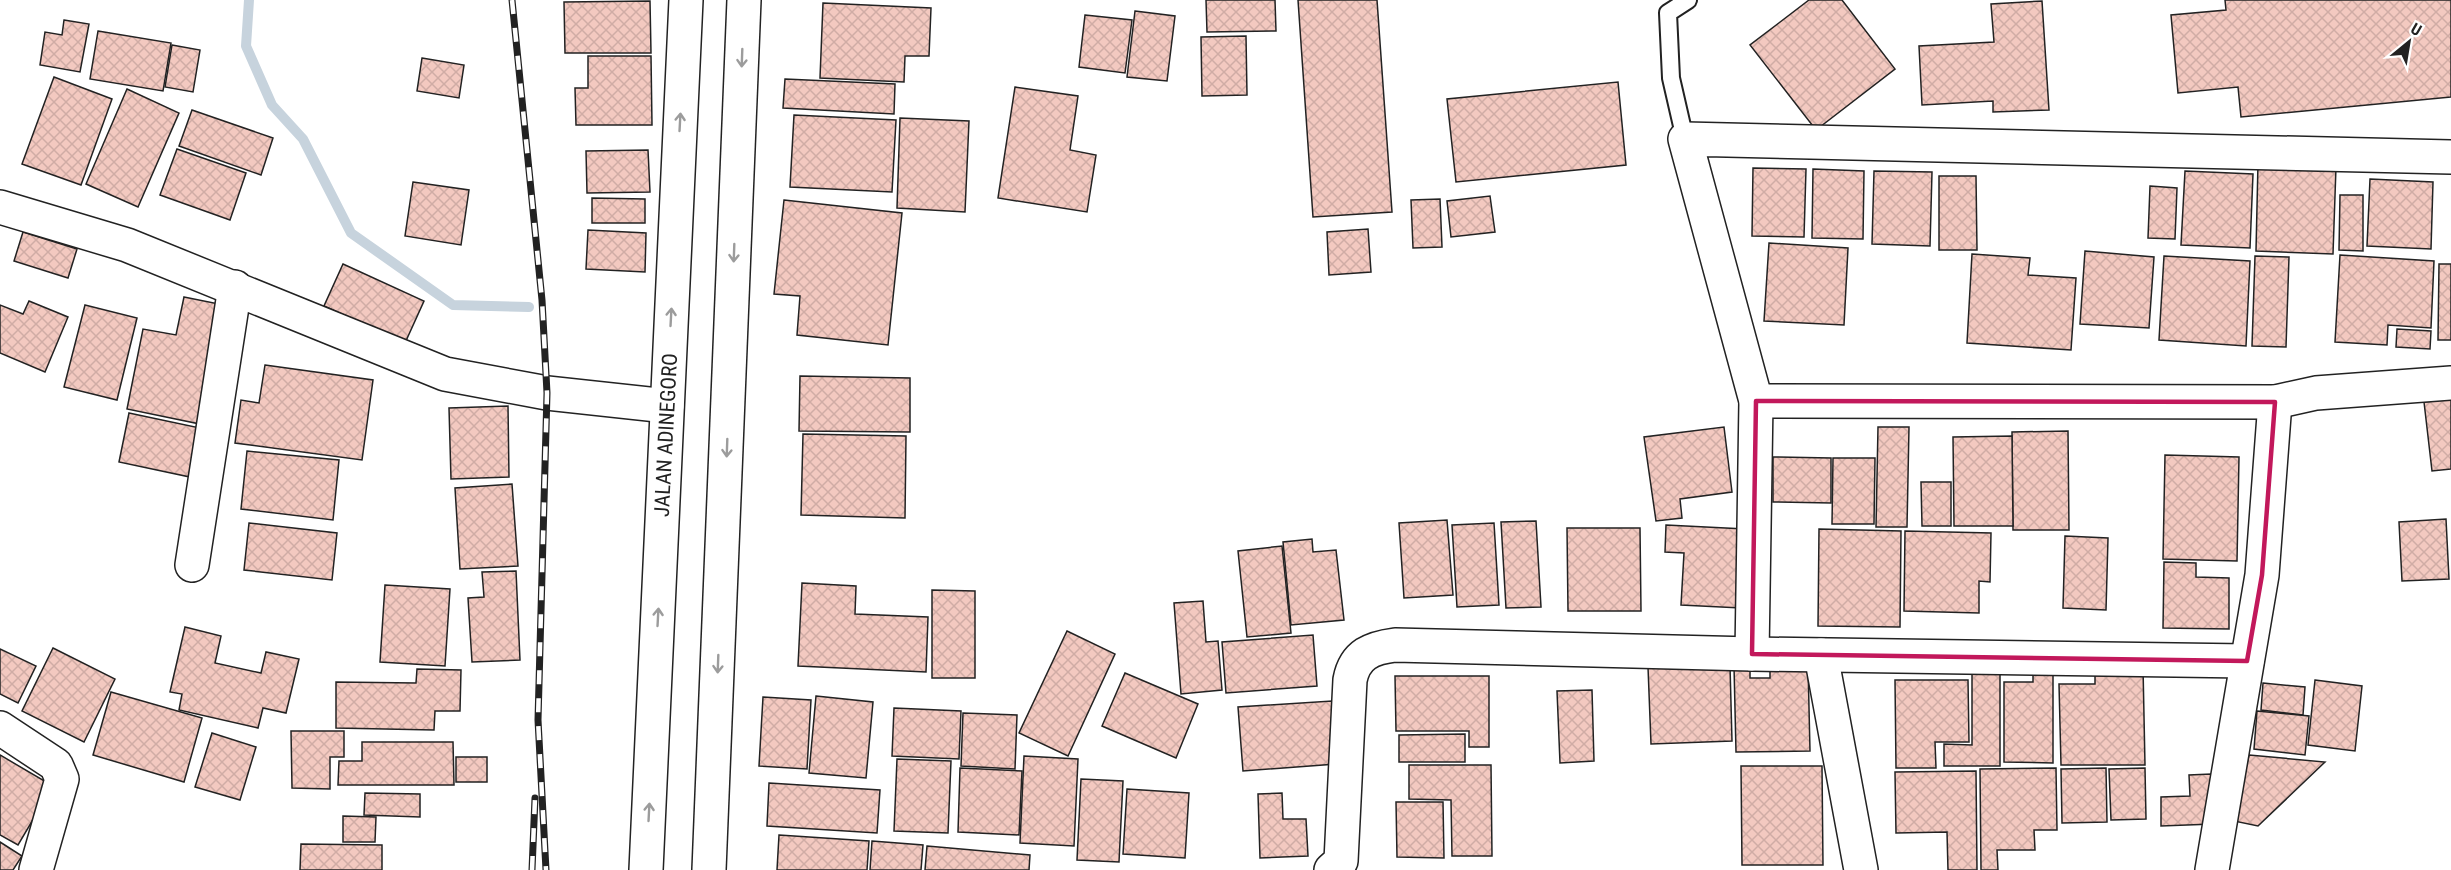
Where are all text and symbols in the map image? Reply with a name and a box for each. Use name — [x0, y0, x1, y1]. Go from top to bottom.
north arrow — [2379, 12, 2439, 72]
text: U — [2408, 19, 2425, 40]
one-way arrow — [736, 48, 747, 68]
one-way arrow — [675, 113, 686, 133]
one-way arrow — [729, 243, 740, 263]
one-way arrow — [666, 308, 677, 328]
street label: JALAN ADINEGORO — [650, 353, 682, 517]
one-way arrow — [721, 438, 732, 458]
one-way arrow — [652, 607, 663, 627]
one-way arrow — [712, 653, 723, 673]
one-way arrow — [643, 802, 654, 822]

